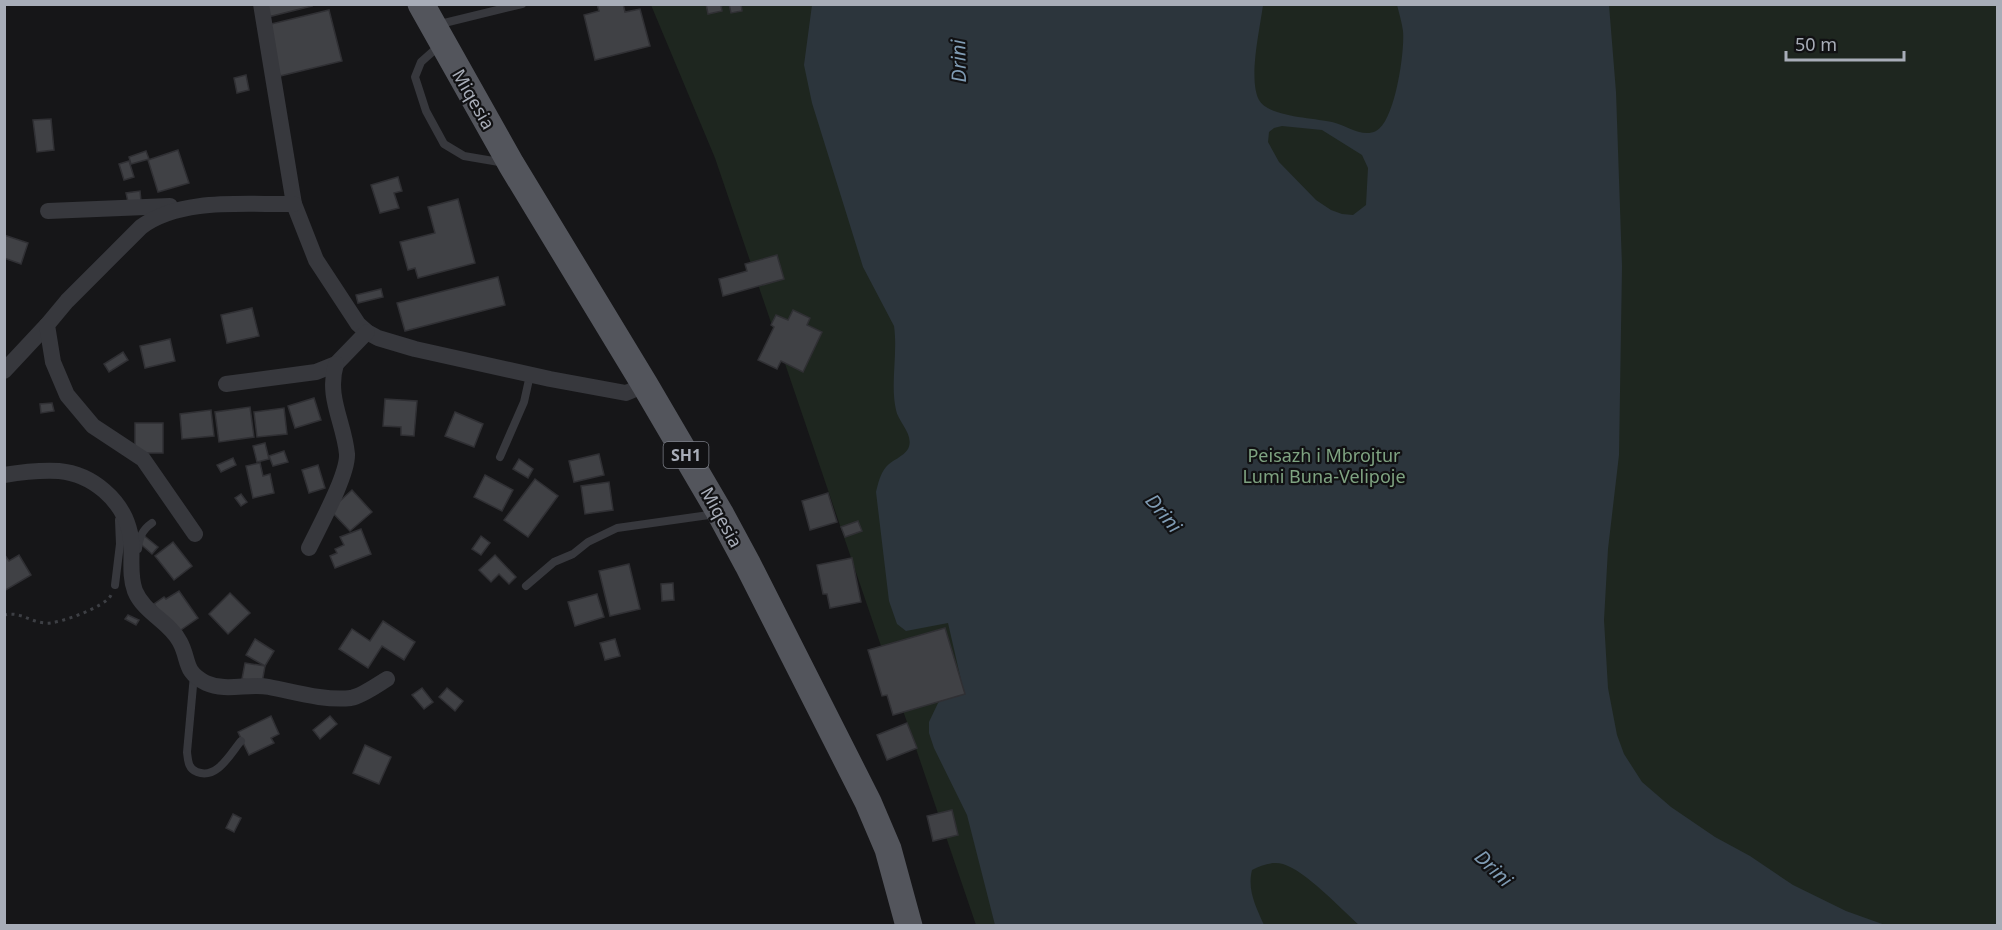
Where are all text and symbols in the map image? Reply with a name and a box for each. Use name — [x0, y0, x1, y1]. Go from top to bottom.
scale bar — [1786, 24, 1904, 62]
text: 50 m — [1795, 32, 1837, 56]
water label: Drini — [944, 38, 972, 83]
street label: Miqesia — [447, 65, 501, 133]
road number: SH1 — [664, 442, 708, 468]
park label: Peisazh i Mbrojtur Lumi Buna-Velipoje — [1242, 443, 1406, 488]
street label: Miqesia — [696, 483, 748, 551]
water label: Drini — [1140, 488, 1189, 539]
water label: Drini — [1469, 843, 1520, 893]

